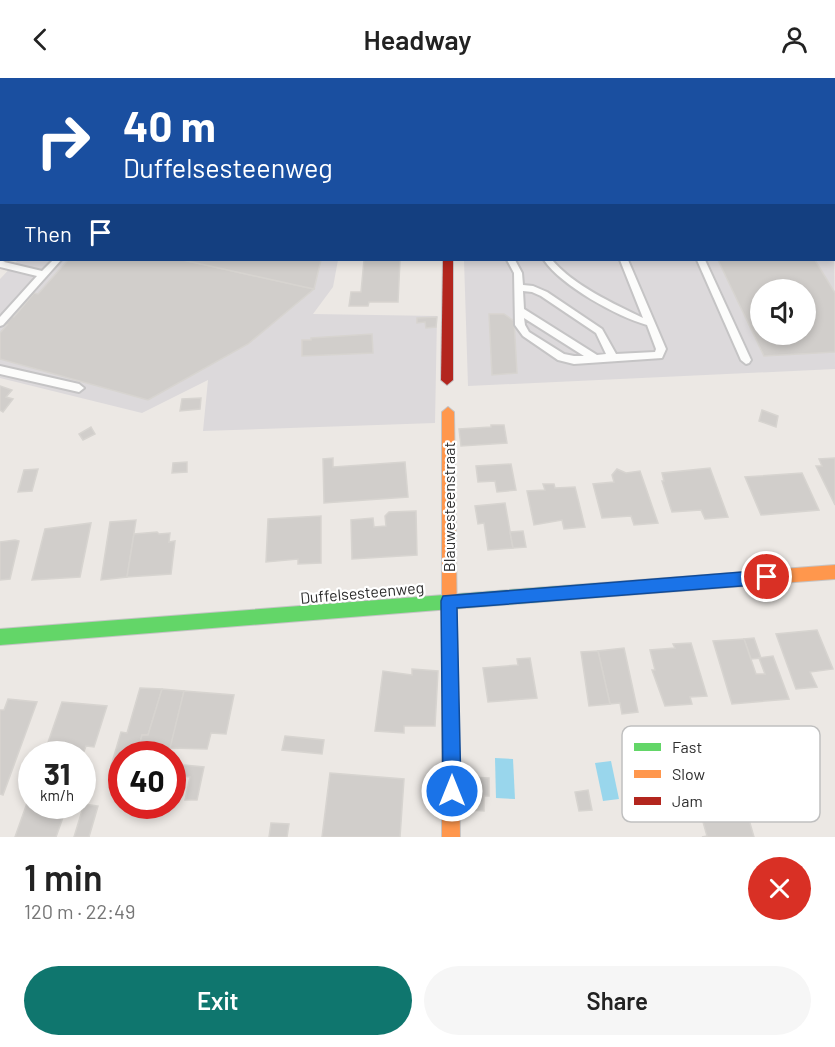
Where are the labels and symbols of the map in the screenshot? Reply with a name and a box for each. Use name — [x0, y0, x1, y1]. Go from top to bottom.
street label: Blauwesteenstraat — [439, 442, 458, 572]
pin — [741, 551, 792, 602]
street label: Duffelsesteenweg — [299, 577, 425, 607]
legend — [622, 726, 820, 822]
text: Fast — [672, 737, 702, 756]
speed limit sign: 40 — [108, 741, 186, 819]
position arrow — [420, 759, 484, 823]
text: Slow — [672, 764, 705, 783]
text: Jam — [672, 791, 703, 810]

